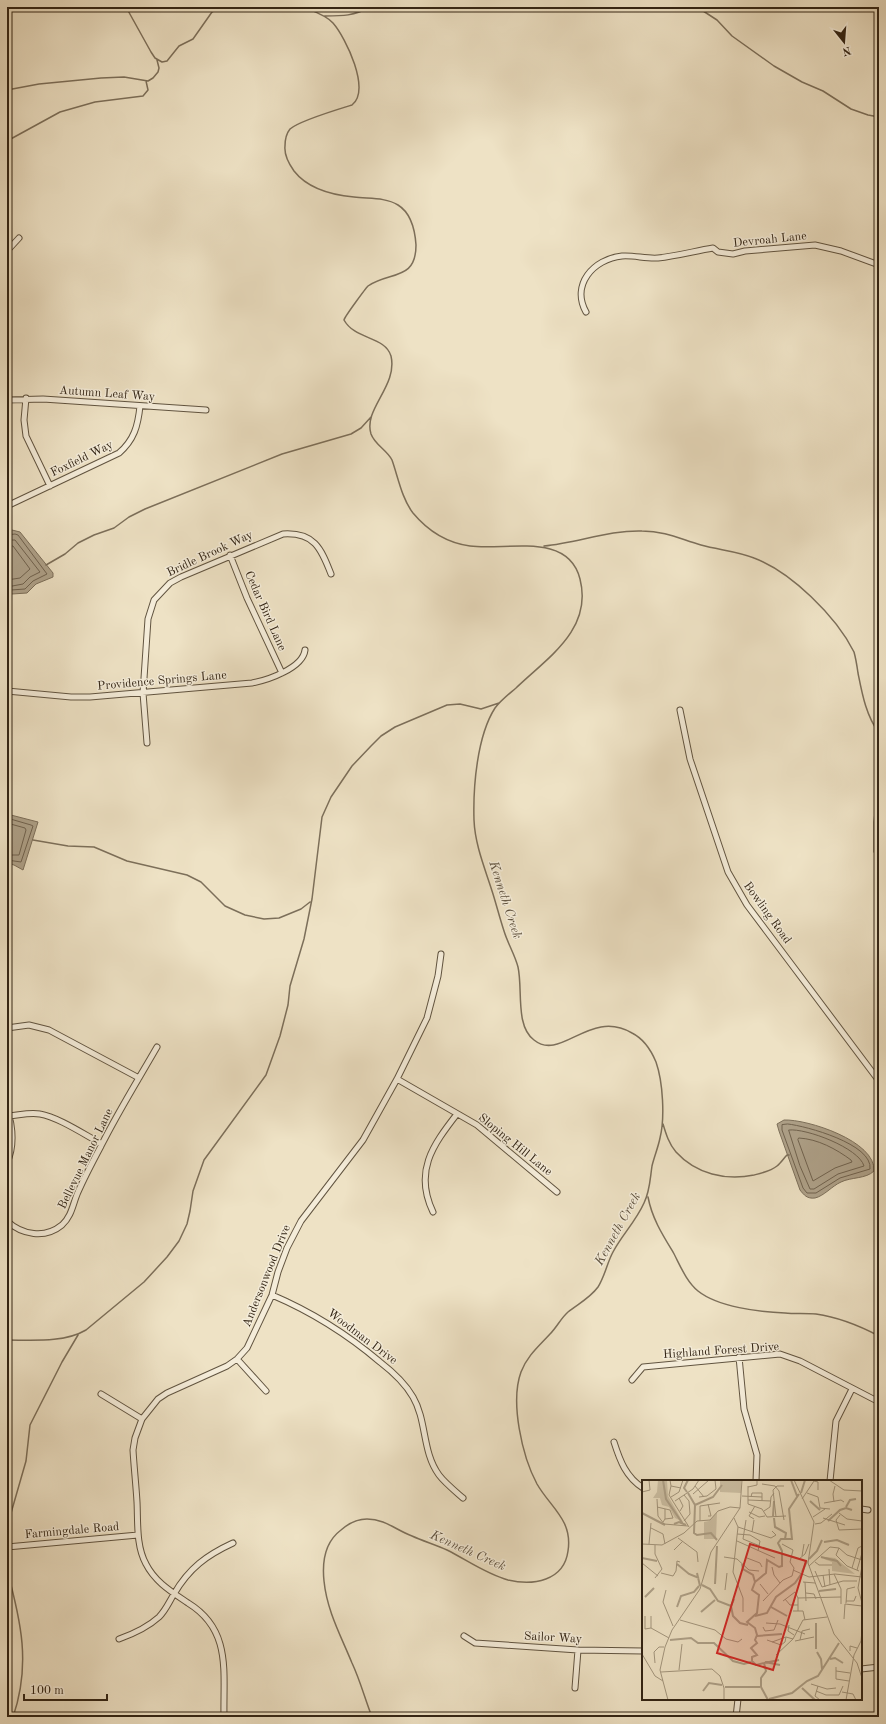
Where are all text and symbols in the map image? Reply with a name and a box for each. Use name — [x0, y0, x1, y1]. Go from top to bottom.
north arrow — [824, 22, 864, 62]
text: N — [840, 44, 852, 57]
street label: Devroah Lane — [733, 230, 808, 250]
street label: Autumn Leaf Way — [59, 385, 156, 403]
street label: Foxfield Way — [49, 438, 116, 479]
street label: Bridle Brook Way — [165, 529, 255, 579]
street label: Cedar Bird Lane — [242, 569, 288, 653]
street label: Providence Springs Lane — [97, 669, 228, 693]
water label: Kenneth Creek — [486, 858, 524, 941]
street label: Bowling Road — [741, 880, 793, 946]
street label: Bellevue Manor Lane — [56, 1106, 116, 1211]
street label: Sloping Hill Lane — [476, 1112, 554, 1179]
water label: Kenneth Creek — [592, 1190, 643, 1269]
street label: Andersonwood Drive — [241, 1223, 293, 1329]
street label: Woodman Drive — [325, 1307, 400, 1367]
street label: Highland Forest Drive — [663, 1341, 780, 1361]
inset map — [642, 1480, 862, 1700]
street label: Farmingdale Road — [24, 1521, 120, 1541]
water label: Kenneth Creek — [427, 1528, 508, 1573]
street label: Sailor Way — [524, 1630, 583, 1646]
scale bar — [24, 1676, 107, 1702]
text: 100 m — [30, 1685, 64, 1697]

